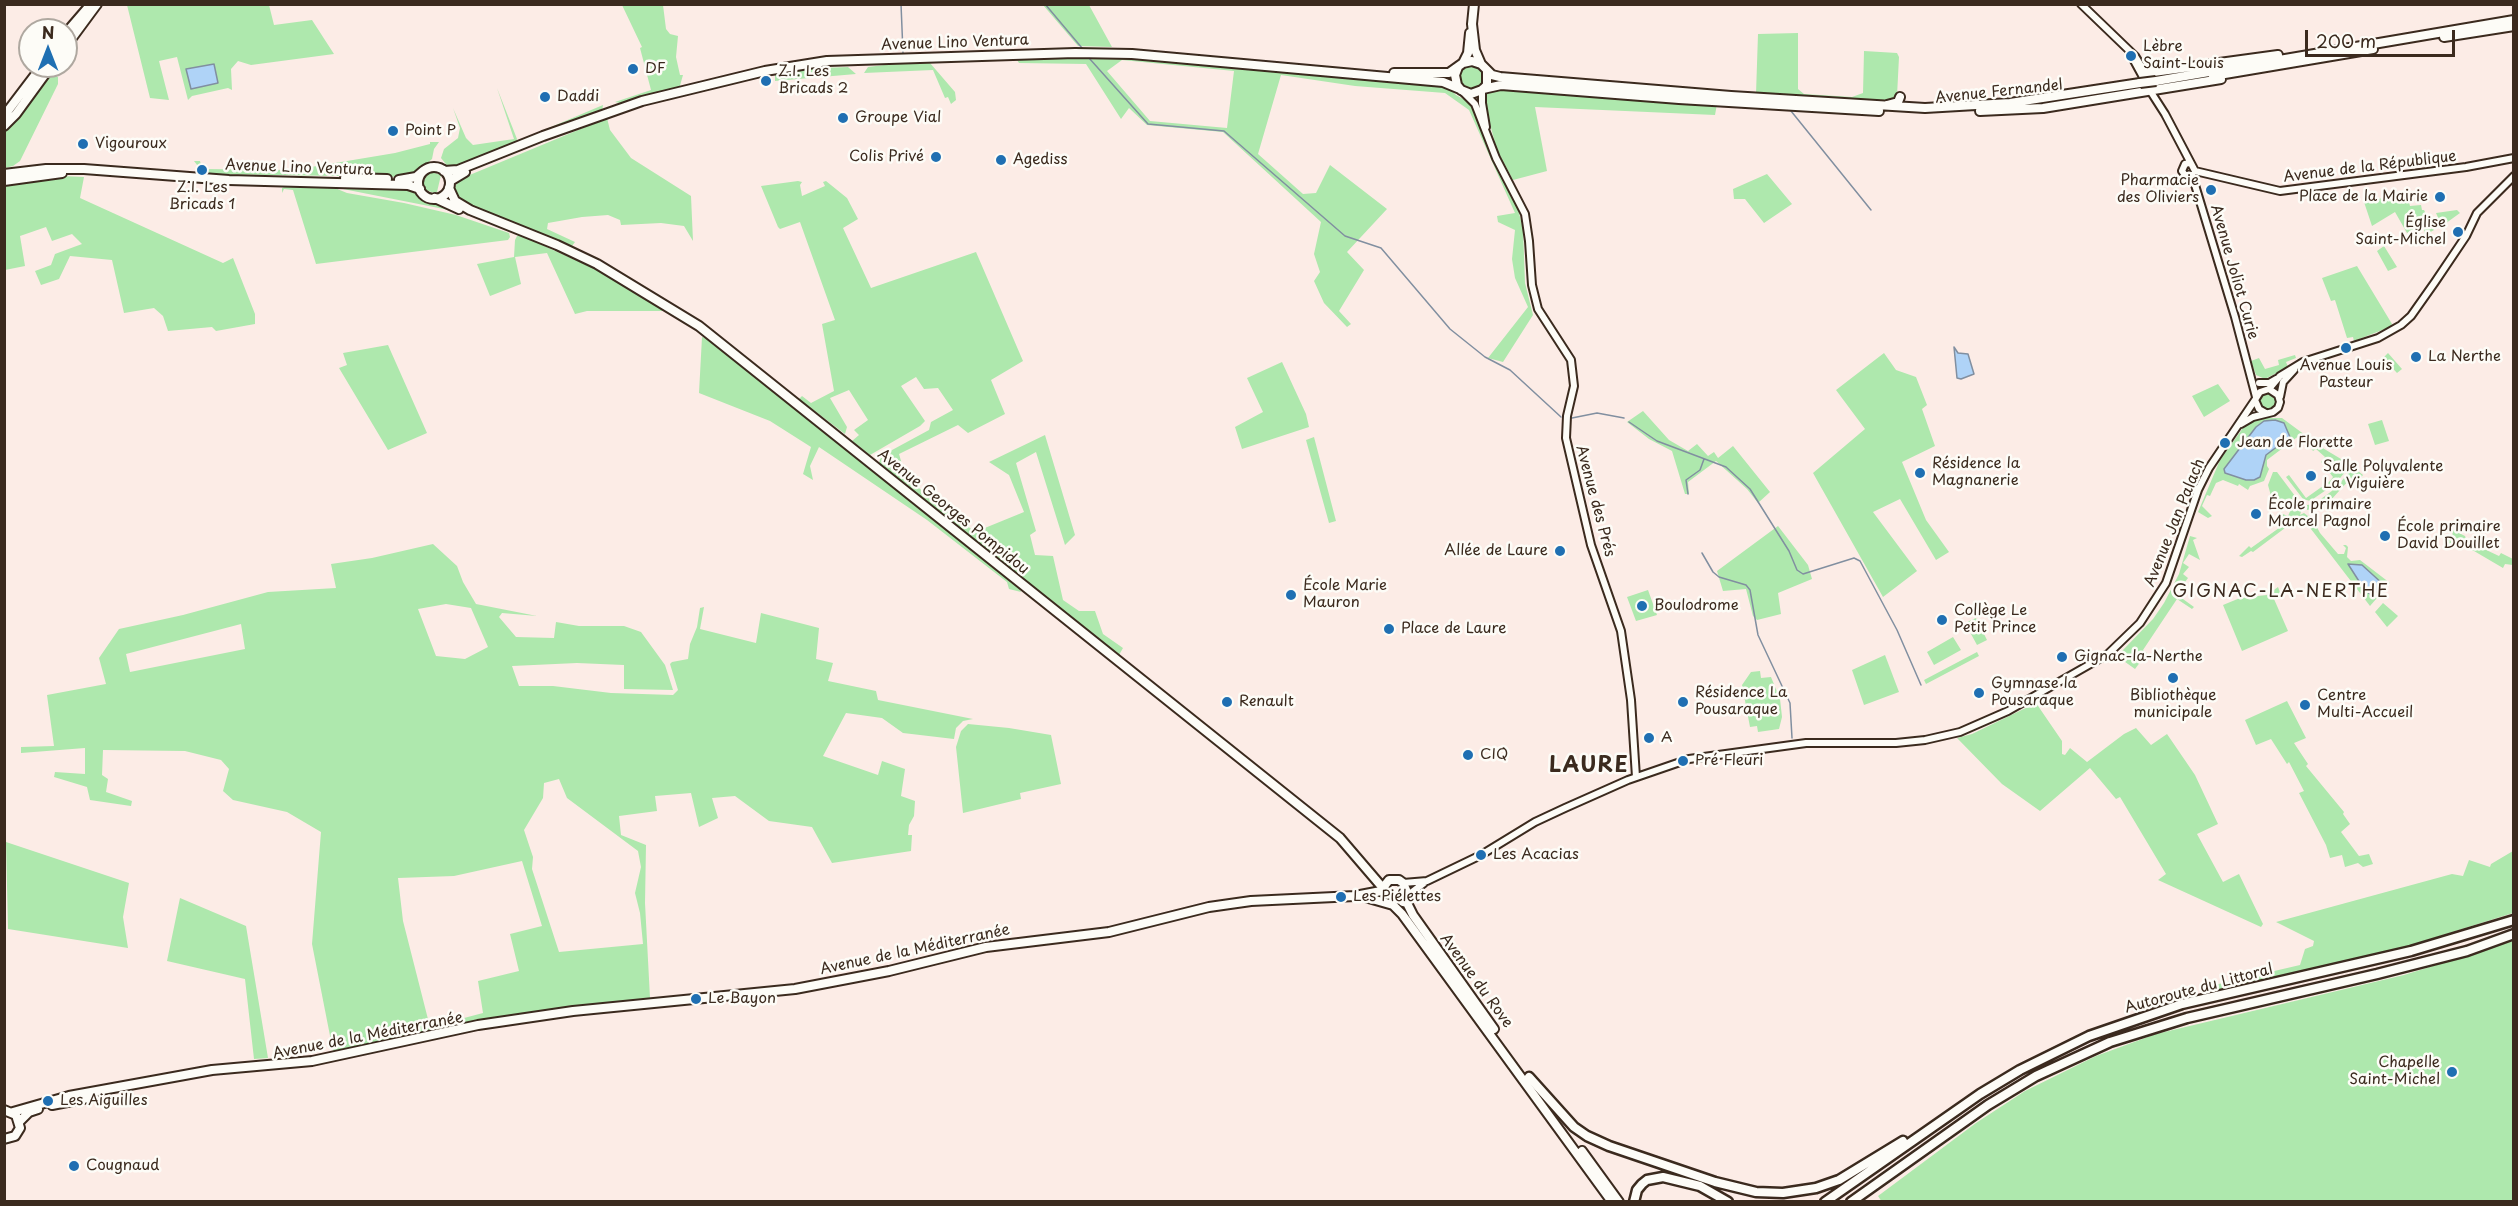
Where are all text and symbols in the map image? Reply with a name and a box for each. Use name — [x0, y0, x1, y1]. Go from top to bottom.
north arrow — [18, 18, 78, 78]
scale bar — [2308, 18, 2458, 56]
text: N — [42, 20, 54, 44]
text: 200 m — [2316, 27, 2376, 54]
street label: Avenue Lino Ventura — [881, 31, 1029, 55]
place label: Lèbre Saint-Louis — [2143, 38, 2224, 73]
marker: Lèbre Saint-Louis — [2124, 49, 2138, 63]
place label: DF — [645, 60, 666, 78]
marker: DF — [626, 62, 640, 76]
place label: Z.I. Les Bricads 2 — [778, 63, 848, 98]
marker: Z.I. Les Bricads 2 — [759, 74, 773, 88]
street label: Avenue Fernandel — [1934, 76, 2064, 108]
place label: Daddi — [557, 88, 599, 106]
marker: Daddi — [538, 90, 552, 104]
place label: Groupe Vial — [855, 109, 941, 127]
marker: Groupe Vial — [836, 111, 850, 125]
place label: Point P — [405, 122, 456, 140]
marker: Point P — [386, 124, 400, 138]
place label: Vigouroux — [95, 135, 167, 153]
marker: Vigouroux — [76, 137, 90, 151]
street label: Avenue de la République — [2282, 147, 2458, 187]
place label: Colis Privé — [849, 148, 924, 166]
marker: Colis Privé — [929, 150, 943, 164]
place label: Agediss — [1013, 151, 1067, 169]
marker: Agediss — [994, 153, 1008, 167]
street label: Avenue Lino Ventura — [225, 156, 373, 180]
marker: Z.I. Les Bricads 1 — [195, 163, 209, 177]
place label: Pharmacie des Oliviers — [2117, 172, 2199, 207]
place label: Z.I. Les Bricads 1 — [169, 179, 235, 214]
marker: Pharmacie des Oliviers — [2204, 183, 2218, 197]
place label: Place de la Mairie — [2299, 188, 2428, 206]
marker: Place de la Mairie — [2433, 190, 2447, 204]
street label: Avenue Joliot Curie — [2206, 203, 2262, 341]
place label: Église Saint-Michel — [2355, 214, 2446, 249]
marker: Église Saint-Michel — [2451, 225, 2465, 239]
marker: Avenue Louis Pasteur — [2339, 341, 2353, 355]
place label: La Nerthe — [2428, 348, 2501, 366]
marker: La Nerthe — [2409, 350, 2423, 364]
place label: Avenue Louis Pasteur — [2300, 357, 2392, 392]
place label: Jean de Florette — [2237, 434, 2353, 452]
marker: Jean de Florette — [2218, 436, 2232, 450]
street label: Avenue des Prés — [1571, 443, 1619, 559]
street label: Avenue Georges Pompidou — [874, 445, 1032, 579]
place label: Résidence la Magnanerie — [1932, 455, 2020, 490]
street label: Avenue Jan Palach — [2141, 456, 2209, 590]
place label: Salle Polyvalente La Viguière — [2323, 458, 2444, 493]
marker: Résidence la Magnanerie — [1913, 466, 1927, 480]
marker: Salle Polyvalente La Viguière — [2304, 469, 2318, 483]
place label: École primaire Marcel Pagnol — [2268, 496, 2372, 531]
marker: École primaire Marcel Pagnol — [2249, 507, 2263, 521]
place label: École primaire David Douillet — [2397, 518, 2501, 553]
marker: École primaire David Douillet — [2378, 529, 2392, 543]
place label: Allée de Laure — [1444, 542, 1548, 560]
marker: Allée de Laure — [1553, 544, 1567, 558]
place label: École Marie Mauron — [1303, 577, 1387, 612]
district label: GIGNAC-LA-NERTHE — [2173, 581, 2389, 603]
marker: École Marie Mauron — [1284, 588, 1298, 602]
place label: Boulodrome — [1654, 597, 1739, 615]
marker: Boulodrome — [1635, 599, 1649, 613]
place label: Collège Le Petit Prince — [1954, 602, 2037, 637]
marker: Collège Le Petit Prince — [1935, 613, 1949, 627]
place label: Place de Laure — [1401, 620, 1507, 638]
marker: Place de Laure — [1382, 622, 1396, 636]
place label: Gignac-la-Nerthe — [2074, 648, 2203, 666]
marker: Gignac-la-Nerthe — [2055, 650, 2069, 664]
marker: Bibliothèque municipale — [2166, 671, 2180, 685]
place label: Gymnase la Pousaraque — [1991, 675, 2077, 710]
place label: Résidence La Pousaraque — [1695, 684, 1787, 719]
marker: Gymnase la Pousaraque — [1972, 686, 1986, 700]
place label: Bibliothèque municipale — [2130, 687, 2216, 722]
place label: Centre Multi-Accueil — [2317, 687, 2413, 722]
place label: Renault — [1239, 693, 1294, 711]
marker: Renault — [1220, 695, 1234, 709]
marker: Résidence La Pousaraque — [1676, 695, 1690, 709]
marker: Centre Multi-Accueil — [2298, 698, 2312, 712]
place label: A — [1661, 729, 1672, 747]
marker: A — [1642, 731, 1656, 745]
place label: CIQ — [1480, 746, 1508, 764]
marker: CIQ — [1461, 748, 1475, 762]
place label: Pré Fleuri — [1695, 752, 1763, 770]
district label: LAURE — [1549, 753, 1629, 779]
marker: Pré Fleuri — [1676, 754, 1690, 768]
place label: Les Acacias — [1493, 846, 1579, 864]
marker: Les Acacias — [1474, 848, 1488, 862]
place label: Les Piélettes — [1353, 888, 1441, 906]
marker: Les Piélettes — [1334, 890, 1348, 904]
street label: Avenue de la Méditerranée — [818, 921, 1012, 979]
street label: Avenue du Rove — [1436, 930, 1516, 1032]
street label: Autoroute du Littoral — [2123, 961, 2275, 1017]
place label: Le Bayon — [708, 990, 776, 1008]
marker: Le Bayon — [689, 992, 703, 1006]
street label: Avenue de la Méditerranée — [271, 1009, 465, 1063]
place label: Chapelle Saint-Michel — [2349, 1054, 2440, 1089]
marker: Chapelle Saint-Michel — [2445, 1065, 2459, 1079]
place label: Les Aiguilles — [60, 1092, 148, 1110]
marker: Les Aiguilles — [41, 1094, 55, 1108]
place label: Cougnaud — [86, 1157, 159, 1175]
marker: Cougnaud — [67, 1159, 81, 1173]

